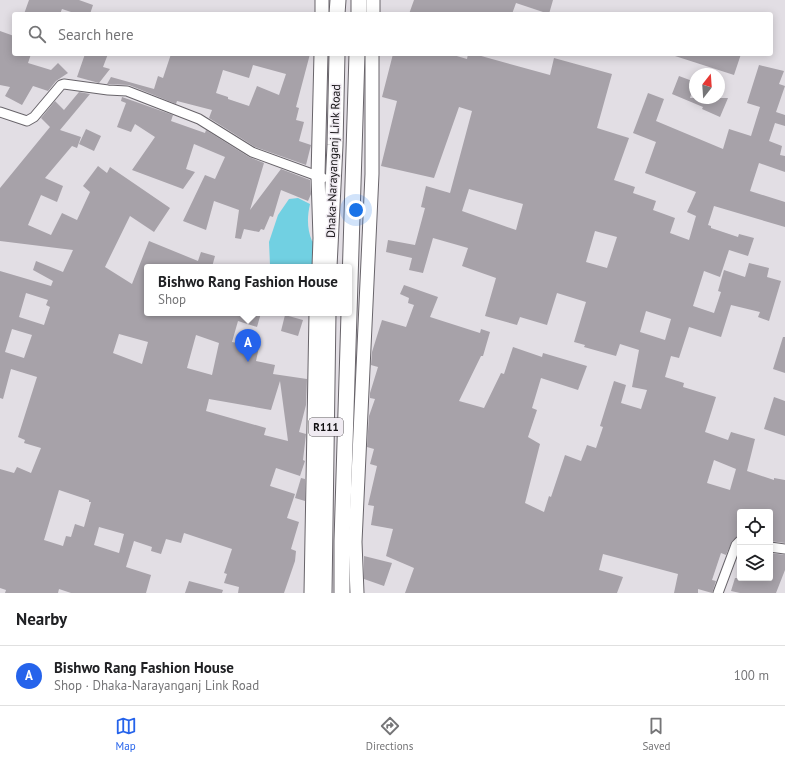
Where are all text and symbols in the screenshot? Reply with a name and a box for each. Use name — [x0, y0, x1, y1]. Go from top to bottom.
search box — [12, 12, 773, 56]
icon: search — [26, 23, 48, 45]
text: Search here — [58, 25, 134, 44]
north arrow — [689, 68, 725, 104]
street label: Dhaka-Narayanganj Link Road — [323, 84, 343, 238]
your location — [346, 200, 366, 220]
popup — [144, 264, 352, 316]
text: Bishwo Rang Fashion House — [158, 272, 338, 291]
text: Shop — [158, 291, 186, 308]
pin: A — [235, 329, 261, 362]
road number: R111 — [309, 418, 343, 436]
map controls — [737, 509, 773, 581]
button: locate — [737, 509, 773, 545]
button: layers — [737, 545, 773, 581]
text: Nearby — [16, 608, 67, 630]
text: Bishwo Rang Fashion House — [54, 658, 234, 677]
text: A — [25, 667, 33, 684]
text: 100 m — [734, 667, 769, 684]
text: Shop · Dhaka-Narayanganj Link Road — [54, 677, 259, 694]
tab: Map — [115, 715, 137, 753]
tab: Directions — [366, 715, 413, 753]
tab: Saved — [642, 715, 670, 753]

